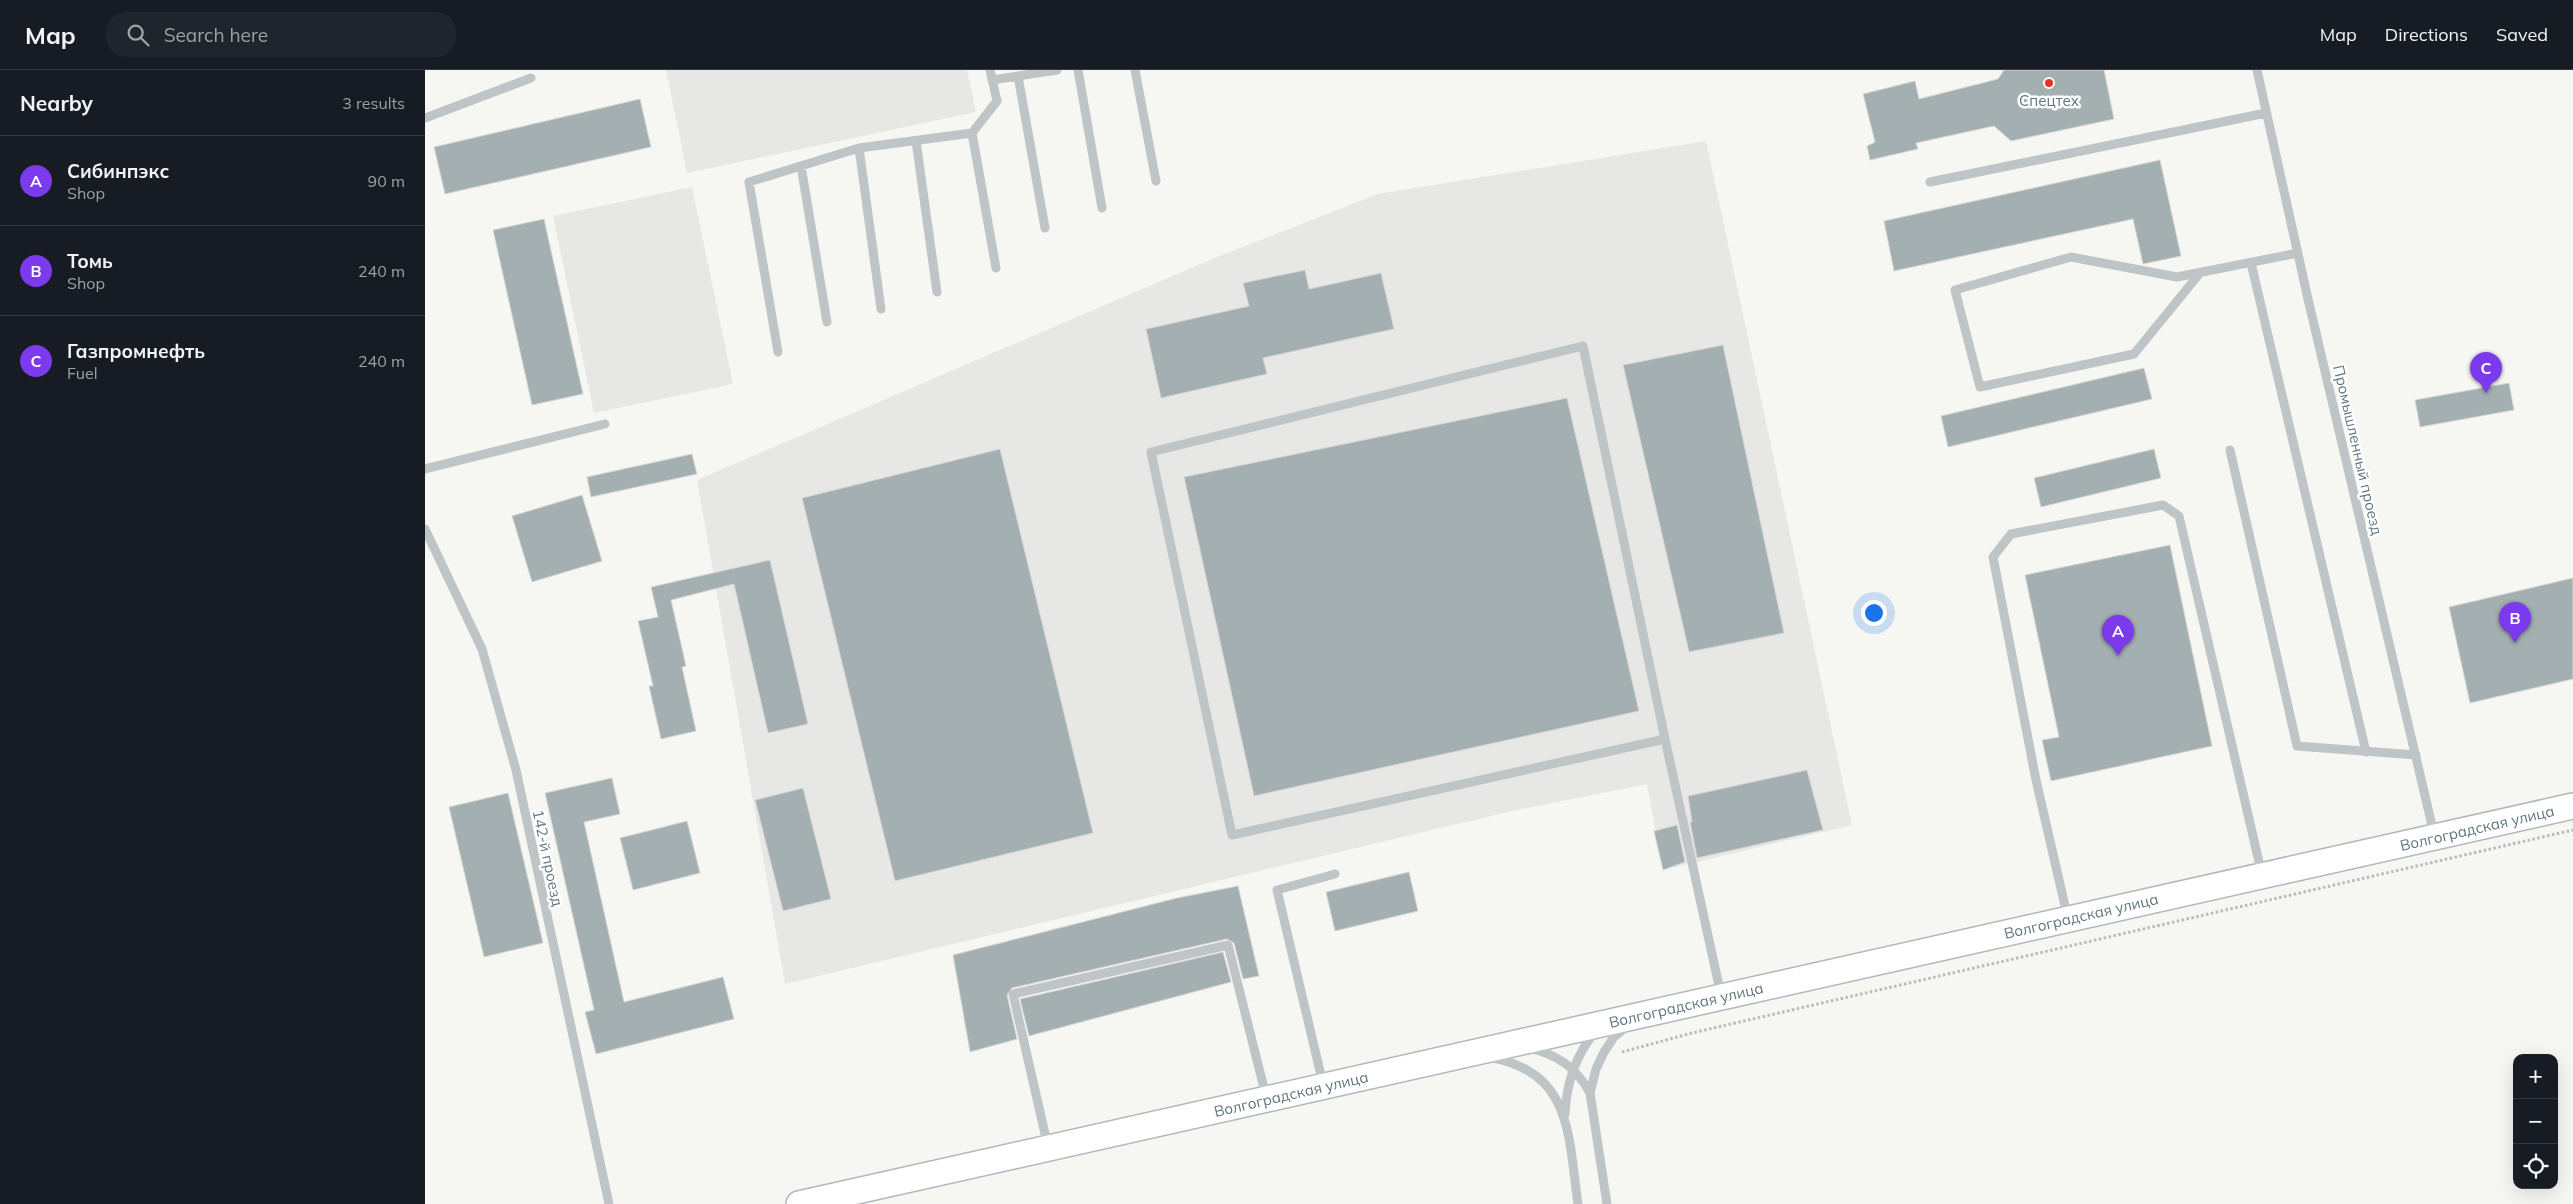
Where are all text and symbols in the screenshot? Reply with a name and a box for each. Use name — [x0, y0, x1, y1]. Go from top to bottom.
search box — [106, 12, 456, 57]
text: Map — [25, 20, 76, 50]
icon: search — [124, 21, 152, 49]
text: Search here — [164, 23, 268, 47]
text: Map — [2320, 23, 2357, 46]
text: Directions — [2385, 23, 2468, 46]
text: Saved — [2496, 23, 2548, 46]
marker: Спецтех — [2043, 77, 2055, 89]
text: Nearby — [20, 90, 93, 116]
place label: Спецтех — [2019, 91, 2079, 110]
text: 3 results — [342, 93, 405, 113]
text: Сибинпэкс — [67, 159, 169, 183]
text: A — [30, 171, 42, 191]
text: 90 m — [368, 171, 405, 191]
text: Shop — [67, 183, 105, 203]
text: Томь — [67, 249, 113, 273]
text: B — [30, 261, 42, 281]
text: 240 m — [358, 261, 405, 281]
text: Shop — [67, 273, 105, 293]
text: Газпромнефть — [67, 339, 205, 363]
text: C — [31, 351, 41, 371]
text: 240 m — [358, 351, 405, 371]
pin: C — [2470, 352, 2502, 393]
text: Fuel — [67, 363, 98, 383]
street label: Промышленный проезд — [2329, 363, 2387, 537]
your location — [1861, 600, 1887, 626]
pin: B — [2499, 602, 2531, 643]
pin: A — [2102, 615, 2134, 656]
street label: Волгоградская улица — [2398, 801, 2556, 855]
street label: 142-й проезд — [528, 808, 568, 908]
street label: Волгоградская улица — [2002, 889, 2160, 943]
street label: Волгоградская улица — [1607, 978, 1765, 1032]
map controls — [2513, 1054, 2558, 1189]
button: + — [2513, 1054, 2558, 1099]
street label: Волгоградская улица — [1212, 1067, 1370, 1121]
button: − — [2513, 1099, 2558, 1144]
button: locate — [2513, 1144, 2558, 1189]

